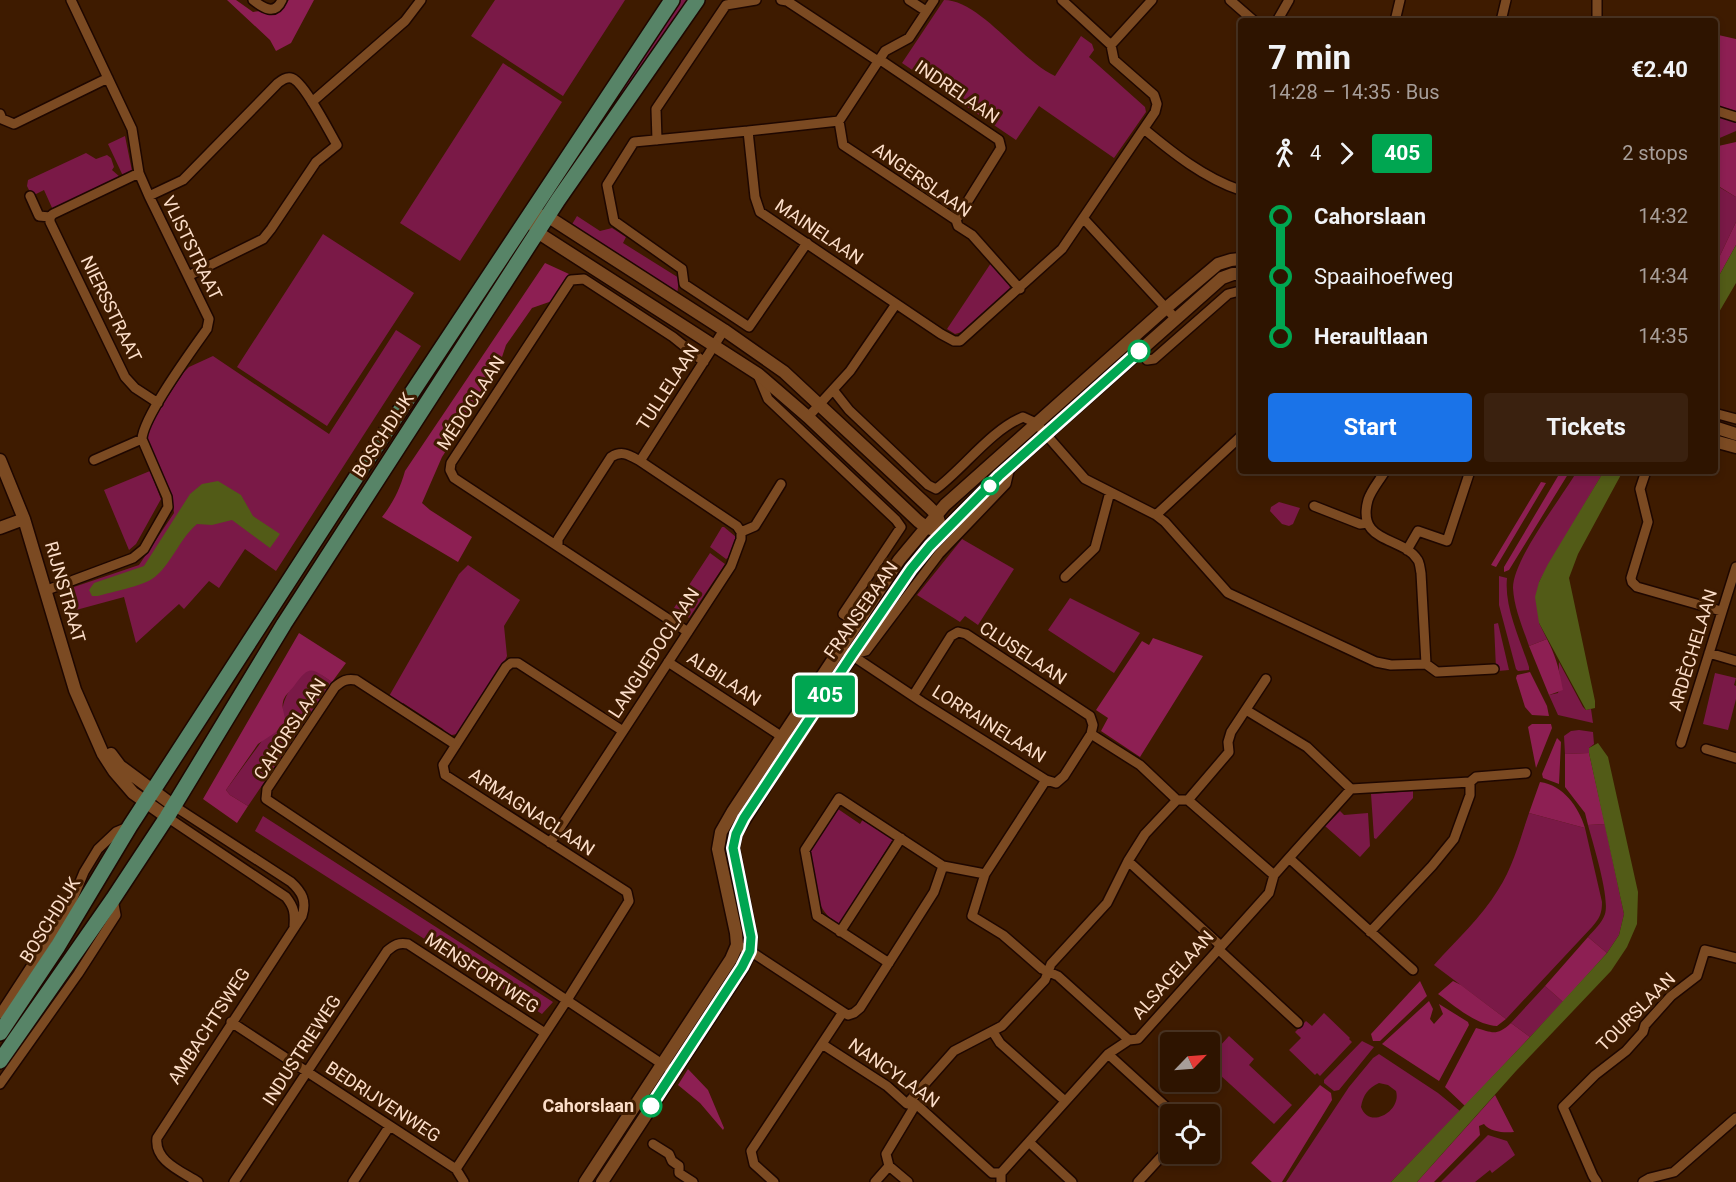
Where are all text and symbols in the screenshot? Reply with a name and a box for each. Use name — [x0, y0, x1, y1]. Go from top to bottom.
text: 7 min — [1268, 38, 1351, 77]
street label: INDRELAAN — [911, 56, 1003, 127]
text: €2.40 — [1631, 57, 1688, 82]
text: 14:28 – 14:35 · Bus — [1268, 80, 1440, 104]
icon: walk — [1268, 137, 1301, 170]
icon: forward — [1330, 137, 1363, 170]
street label: ANGERSLAAN — [869, 138, 975, 221]
text: 4 — [1310, 141, 1321, 165]
text: 405 — [1384, 141, 1420, 165]
text: 2 stops — [1622, 141, 1688, 165]
street label: VLISTSTRAAT — [158, 192, 227, 303]
street label: MAINELAAN — [771, 194, 867, 269]
text: Cahorslaan — [1314, 204, 1426, 229]
text: 14:32 — [1638, 204, 1688, 228]
street label: NIERSSTRAAT — [77, 252, 146, 365]
text: Spaaihoefweg — [1314, 264, 1453, 289]
text: 14:34 — [1638, 264, 1688, 288]
text: Heraultlaan — [1314, 324, 1428, 349]
text: 14:35 — [1638, 324, 1688, 348]
street label: TULLELAAN — [632, 340, 703, 434]
unlabelled marker — [1128, 340, 1150, 362]
street label: MÉDOCLAAN — [432, 352, 509, 454]
street label: BOSCHDIJK — [347, 388, 418, 481]
button: Start — [1268, 393, 1472, 462]
button: Tickets — [1484, 393, 1688, 462]
unlabelled marker — [981, 477, 999, 495]
street label: RIJNSTRAAT — [41, 539, 90, 645]
street label: FRANSEBAAN — [819, 557, 902, 662]
street label: LANGUEDOCLAAN — [604, 584, 703, 722]
street label: ARDÈCHELAAN — [1664, 587, 1721, 713]
street label: CLUSELAAN — [976, 617, 1071, 689]
street label: ALBILAAN — [683, 647, 765, 710]
street label: CAHORSLAAN — [249, 674, 330, 783]
line badge: 405 — [790, 676, 860, 714]
street label: LORRAINELAAN — [929, 680, 1050, 767]
text: 405 — [807, 683, 843, 707]
street label: ARMAGNACLAAN — [466, 763, 599, 860]
street label: BOSCHDIJK — [15, 873, 84, 966]
street label: ALSACELAAN — [1127, 926, 1218, 1023]
street label: MENSFORTWEG — [421, 928, 543, 1017]
street label: AMBACHTSWEG — [163, 964, 254, 1088]
street label: TOURSLAAN — [1592, 968, 1679, 1055]
street label: INDUSTRIEWEG — [258, 991, 345, 1109]
north arrow — [1160, 1032, 1220, 1092]
map controls — [1160, 1032, 1220, 1164]
street label: NANCYLAAN — [845, 1034, 944, 1112]
street label: BEDRIJVENWEG — [322, 1057, 444, 1146]
place label: Cahorslaan — [542, 1095, 634, 1116]
marker: Cahorslaan — [640, 1095, 662, 1117]
button: locate — [1160, 1104, 1220, 1164]

